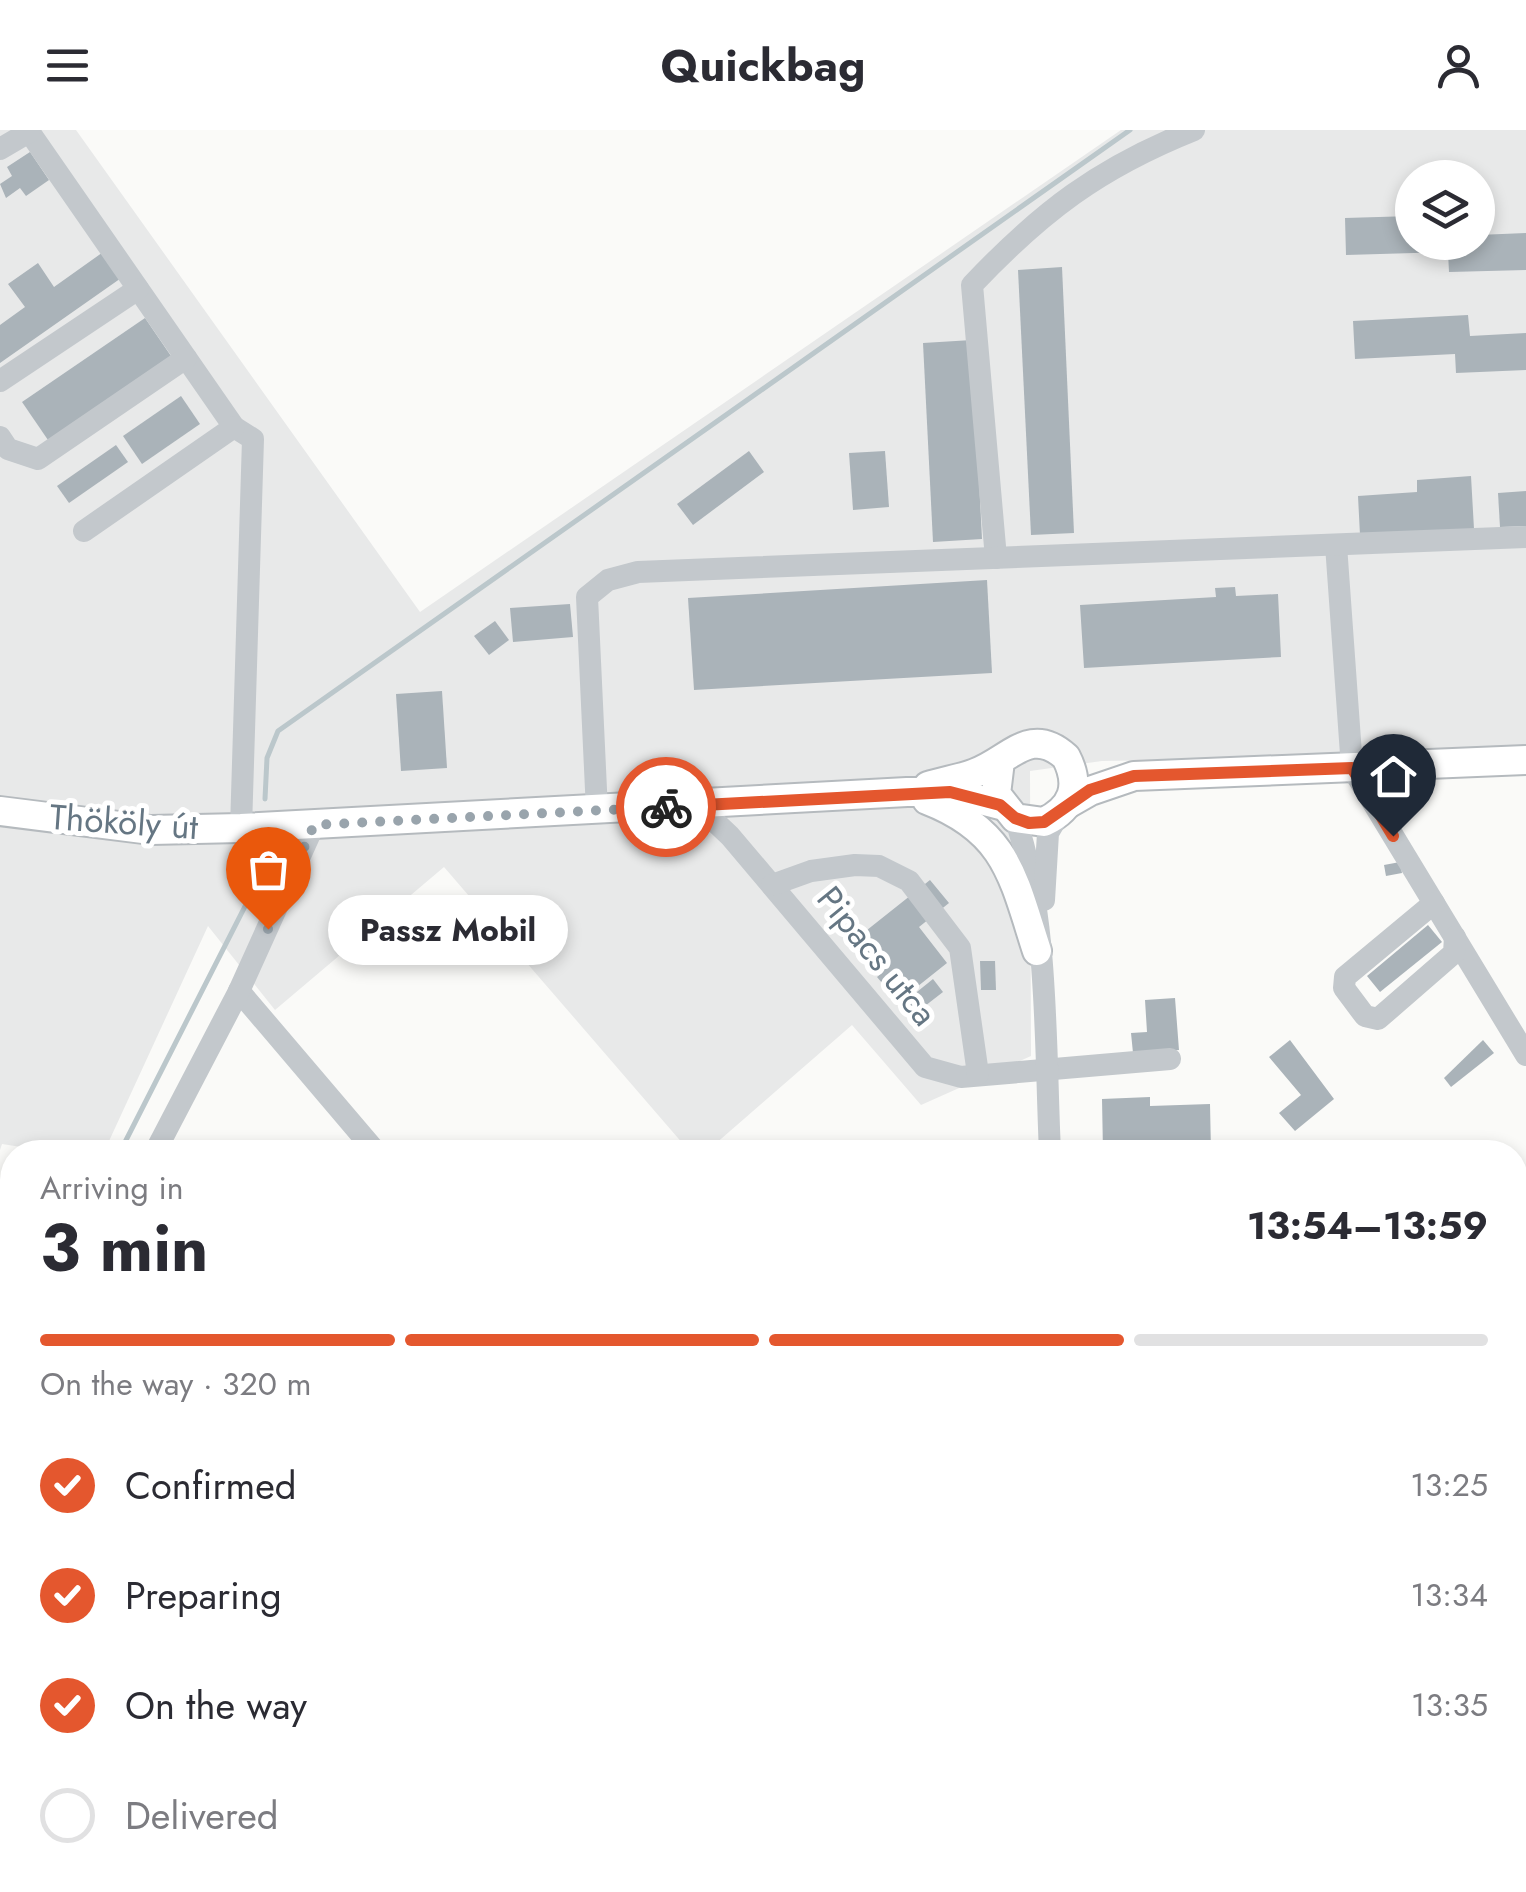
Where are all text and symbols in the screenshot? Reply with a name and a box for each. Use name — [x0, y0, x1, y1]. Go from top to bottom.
text: Quickbag — [661, 33, 865, 98]
icon: menu — [40, 38, 95, 93]
icon: person — [1431, 38, 1486, 93]
map controls — [1395, 160, 1495, 260]
button: layers — [1395, 160, 1495, 260]
pin — [1351, 734, 1436, 837]
icon: home — [1366, 749, 1421, 804]
courier — [616, 757, 716, 857]
icon: bike — [639, 780, 694, 835]
street label: Thököly út — [48, 792, 200, 852]
pin — [226, 827, 311, 930]
icon: bag — [241, 842, 296, 897]
street label: Pipacs utca — [805, 875, 949, 1037]
callout: Passz Mobil — [328, 894, 568, 964]
text: Passz Mobil — [360, 907, 536, 953]
text: Arriving in — [40, 1165, 184, 1211]
text: 13:54–13:59 — [1247, 1198, 1488, 1253]
text: 3 min — [40, 1201, 208, 1295]
text: On the way · 320 m — [40, 1361, 312, 1407]
icon: check — [40, 1458, 95, 1513]
text: Confirmed — [125, 1458, 296, 1513]
text: 13:25 — [1410, 1462, 1488, 1508]
icon: check — [40, 1568, 95, 1623]
text: Preparing — [125, 1568, 282, 1623]
text: 13:34 — [1410, 1572, 1488, 1618]
icon: check — [40, 1678, 95, 1733]
text: On the way — [125, 1678, 307, 1733]
text: 13:35 — [1411, 1682, 1488, 1728]
text: Delivered — [125, 1788, 278, 1843]

